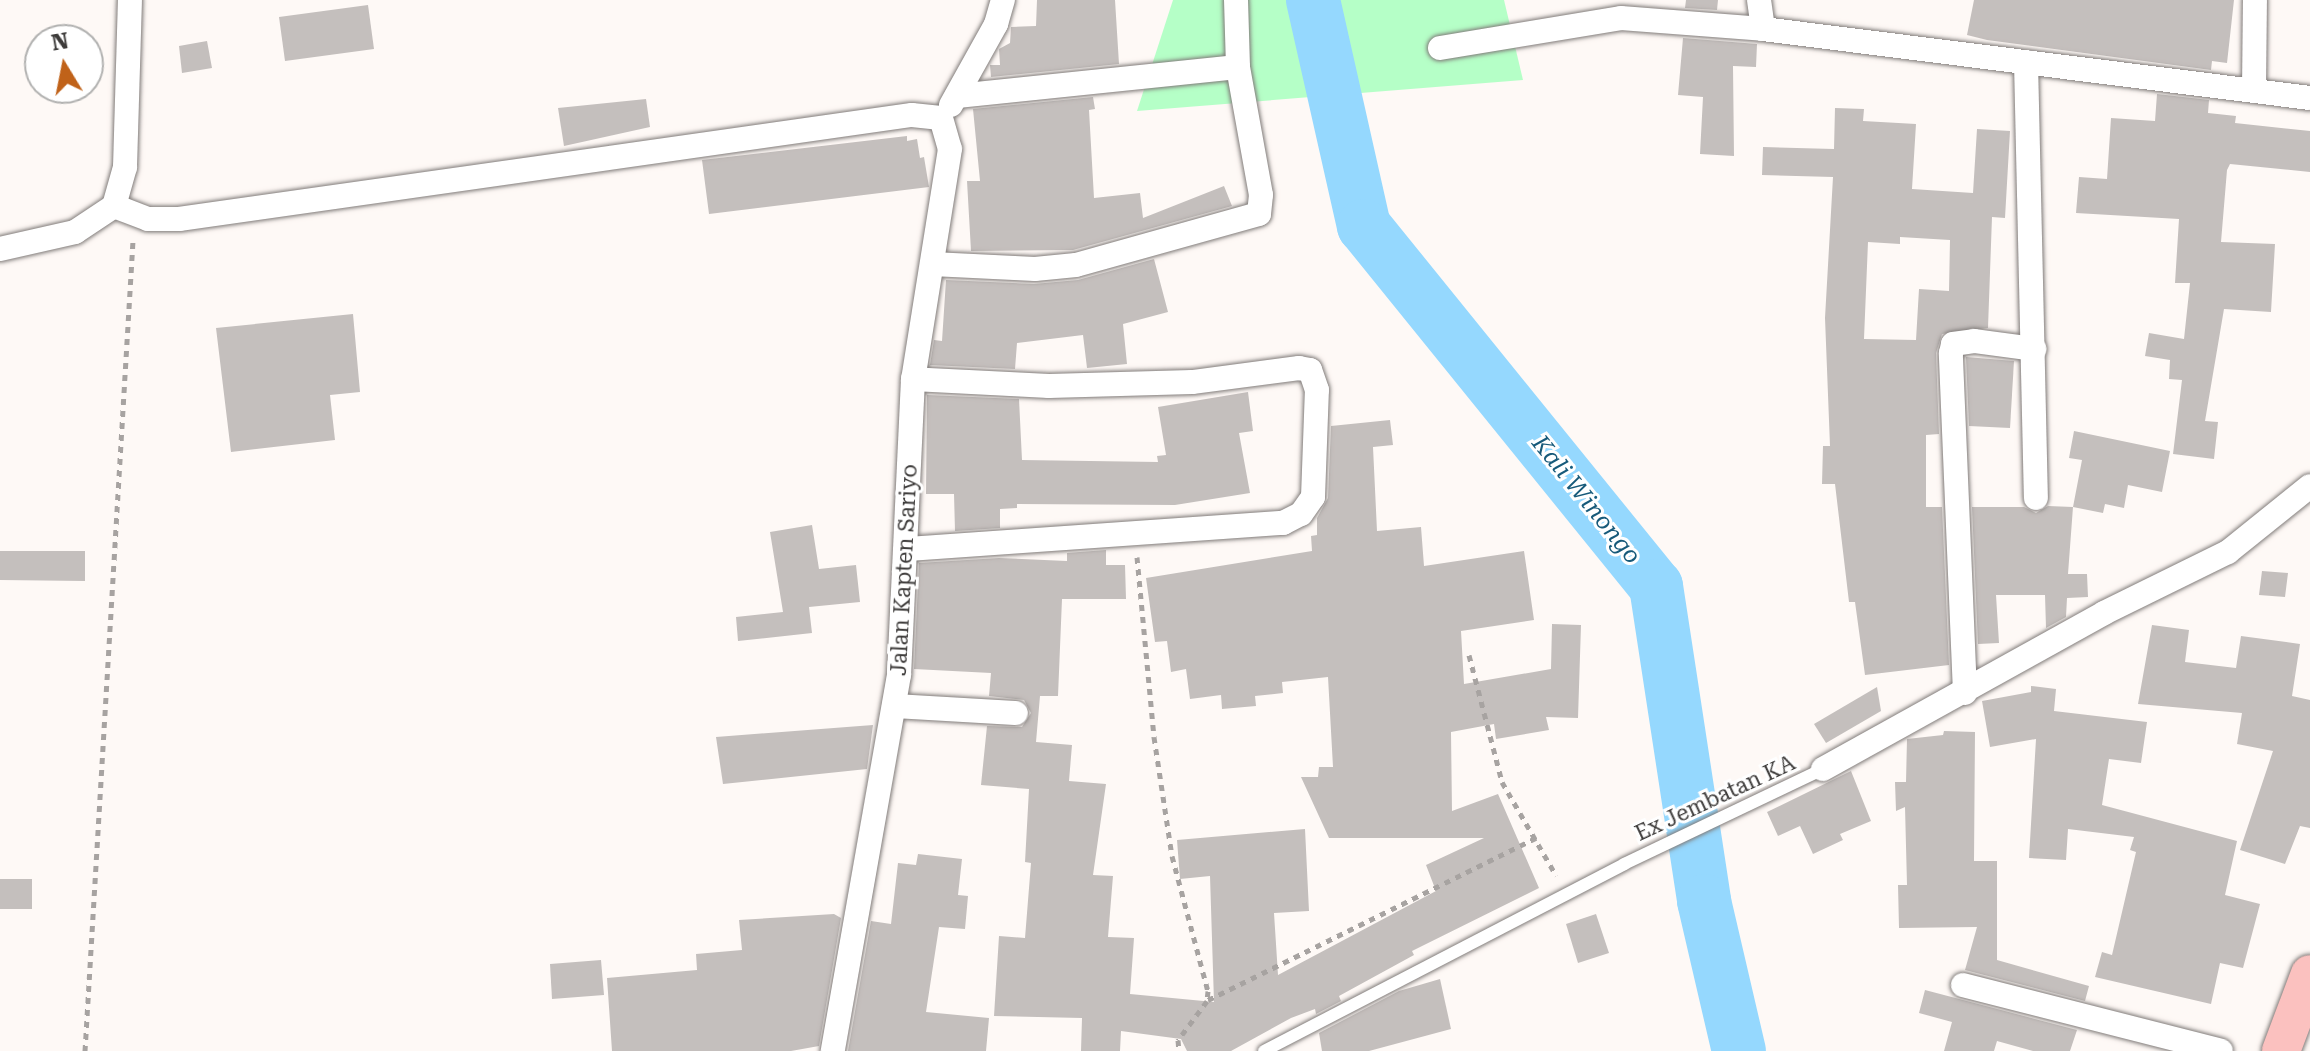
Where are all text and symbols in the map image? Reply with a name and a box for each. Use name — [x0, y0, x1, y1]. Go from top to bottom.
north arrow — [24, 24, 104, 104]
text: N — [50, 28, 71, 56]
water label: Kali Winongo — [1525, 430, 1647, 570]
street label: Jalan Kapten Sariyo — [885, 463, 923, 677]
street label: Ex Jembatan KA — [1631, 749, 1799, 847]

